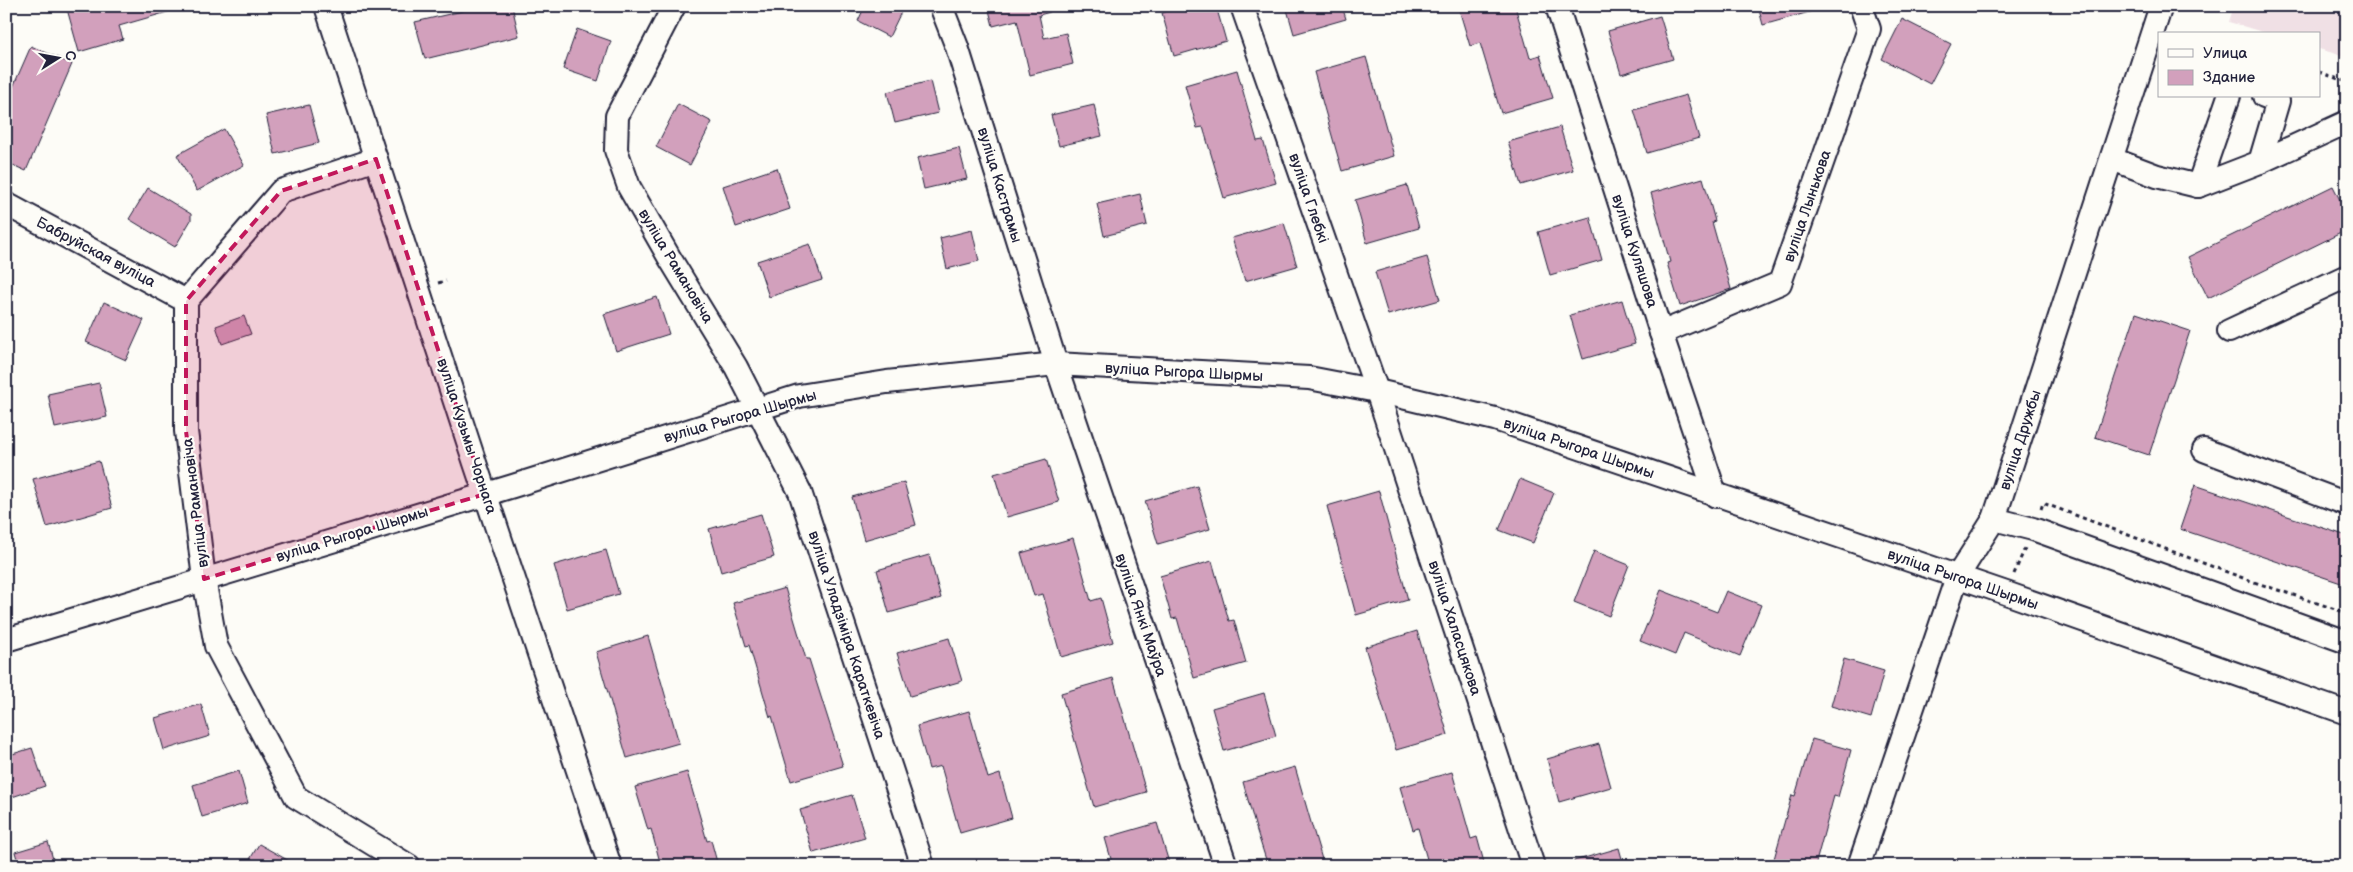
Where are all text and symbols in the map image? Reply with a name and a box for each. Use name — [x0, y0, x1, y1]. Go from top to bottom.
north arrow — [32, 32, 82, 82]
legend — [2158, 32, 2320, 98]
text: Улица — [2203, 44, 2248, 63]
text: С — [61, 49, 80, 62]
text: Здание — [2203, 68, 2255, 87]
street label: вуліца Кастрамы — [973, 125, 1026, 245]
street label: вуліца Лынькова — [1779, 148, 1836, 265]
street label: вуліца Глебкі — [1284, 151, 1333, 246]
street label: вуліца Куляшова — [1607, 192, 1662, 310]
street label: вуліца Рамановіча — [634, 206, 717, 327]
street label: Бабруйская вуліца — [33, 213, 159, 292]
street label: вуліца Кузьмы Чорнага — [432, 356, 501, 517]
street label: вуліца Рыгора Шырмы — [1105, 359, 1263, 386]
street label: вуліца Рыгора Шырмы — [662, 386, 819, 447]
street label: вуліца Дружбы — [1995, 388, 2046, 493]
street label: вуліца Рыгора Шырмы — [1501, 414, 1657, 483]
street label: вуліца Рамановіча — [178, 437, 213, 569]
street label: вуліца Рыгора Шырмы — [274, 502, 431, 567]
street label: вуліца Уладзіміра Караткевіча — [804, 528, 889, 742]
street label: вуліца Рыгора Шырмы — [1885, 545, 2041, 614]
street label: вуліца Янкі Маўра — [1111, 551, 1171, 679]
street label: вуліца Халасцякова — [1424, 558, 1485, 698]

